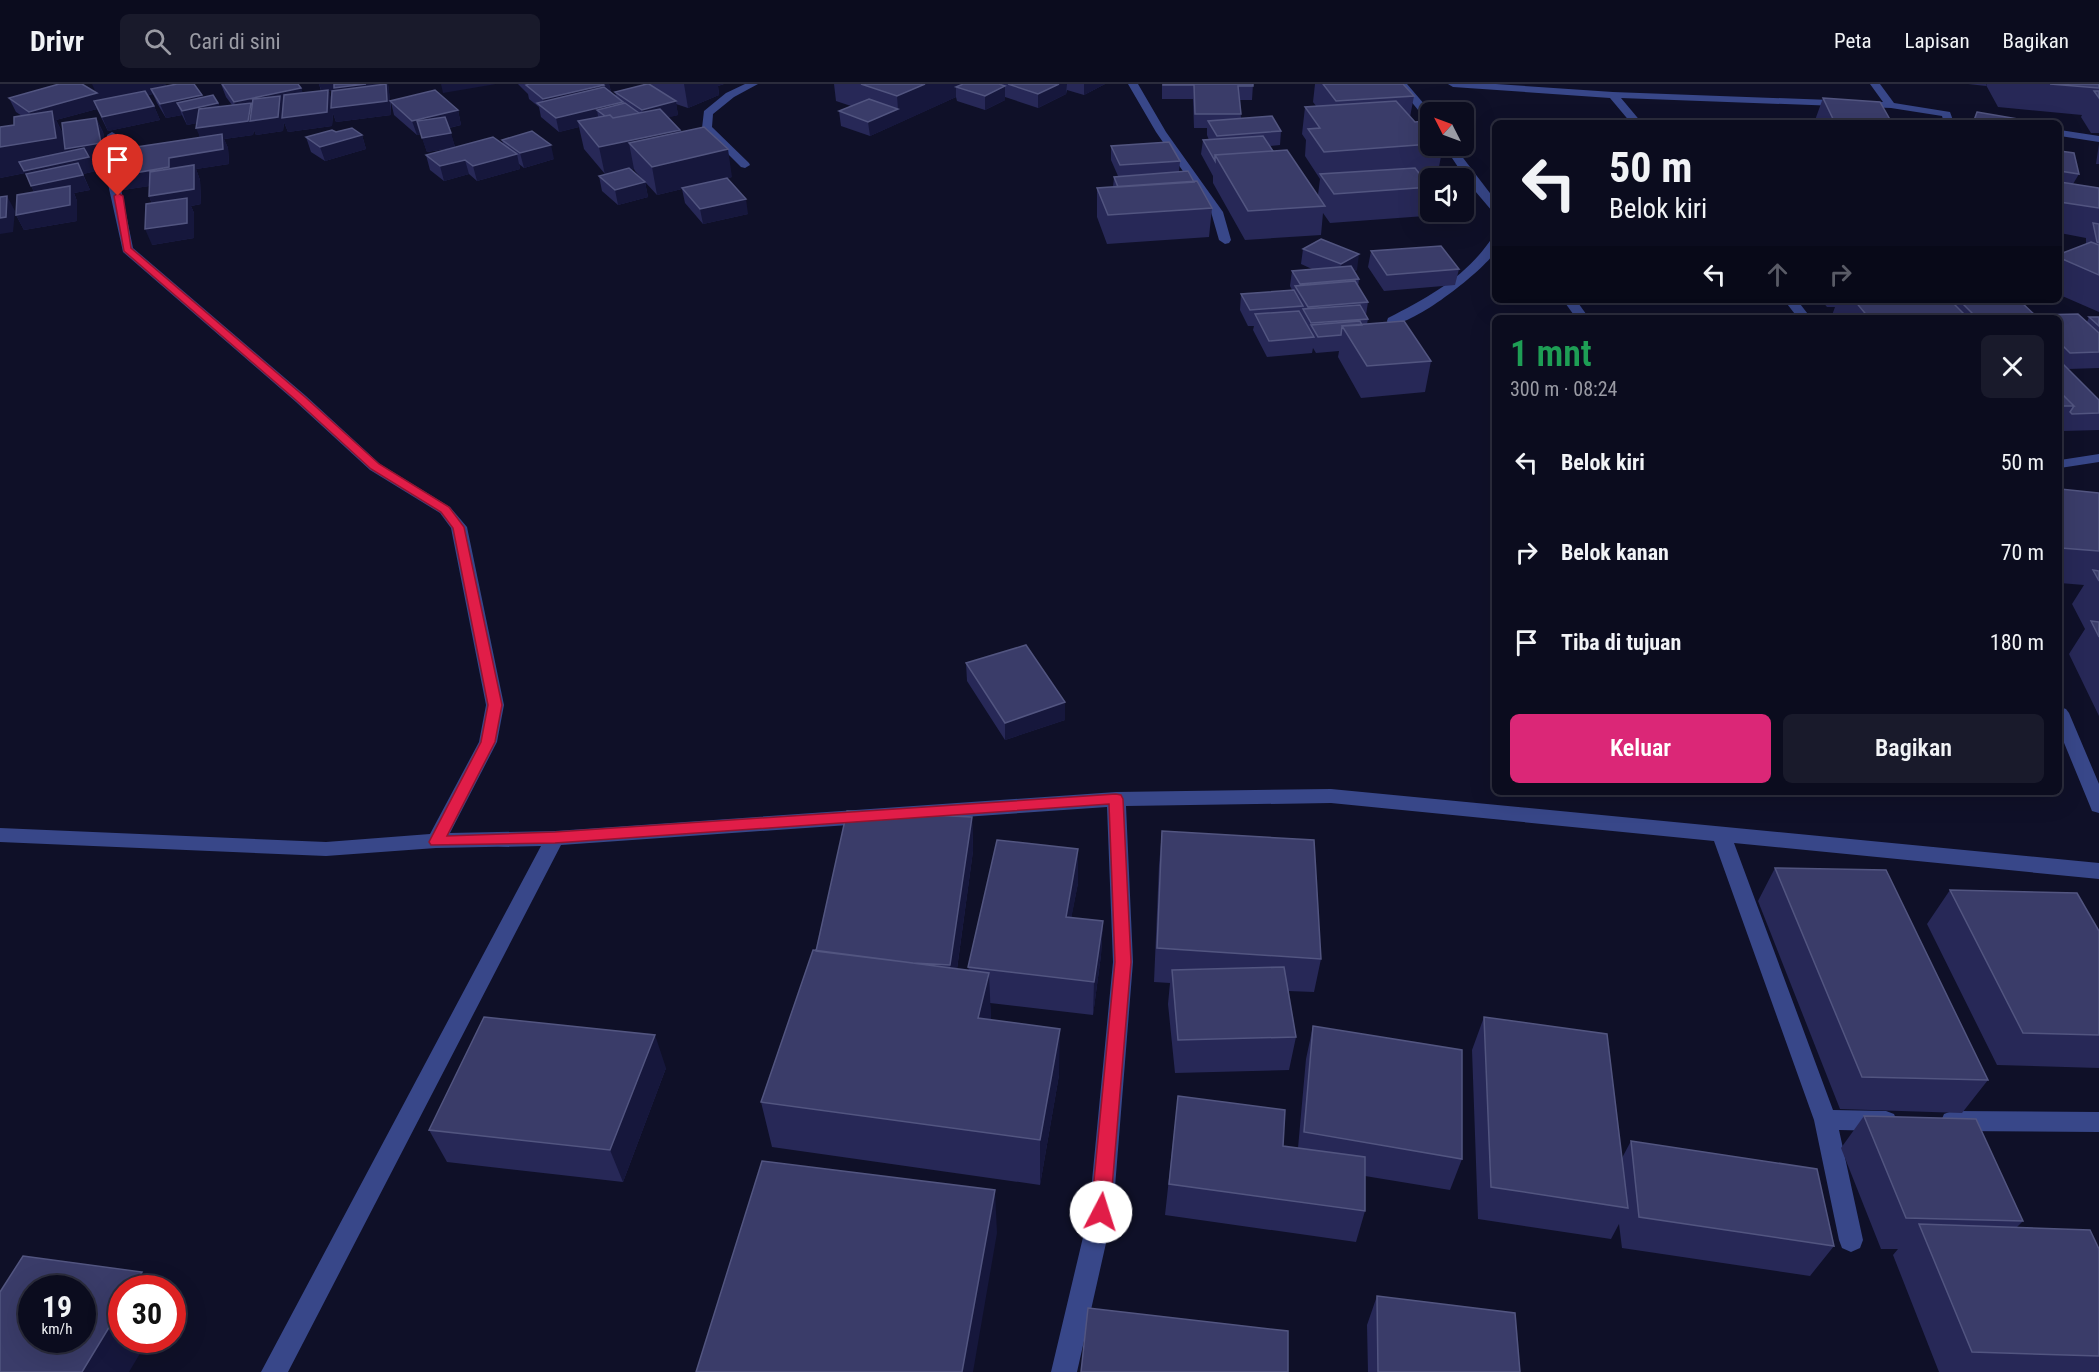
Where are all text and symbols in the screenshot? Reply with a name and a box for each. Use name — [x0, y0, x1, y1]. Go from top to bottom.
search box — [120, 14, 540, 68]
text: Drivr — [30, 25, 84, 58]
icon: search — [141, 25, 174, 58]
text: Cari di sini — [189, 29, 281, 54]
text: Peta — [1834, 29, 1872, 53]
text: Lapisan — [1905, 29, 1970, 53]
text: Bagikan — [2003, 29, 2069, 53]
north arrow — [1420, 102, 1474, 156]
map controls — [1420, 102, 1474, 222]
pin — [92, 134, 143, 196]
icon: arrive — [101, 143, 134, 176]
text: 50 m — [1609, 143, 1692, 192]
icon: left — [1510, 144, 1588, 222]
button: sound — [1420, 168, 1474, 222]
text: Belok kiri — [1609, 193, 1707, 225]
icon: left — [1698, 258, 1731, 291]
icon: ahead — [1761, 258, 1794, 291]
icon: right — [1824, 258, 1857, 291]
text: 1 mnt — [1510, 333, 1592, 375]
button: close — [1981, 335, 2044, 398]
text: 300 m · 08:24 — [1510, 377, 1617, 401]
icon: left — [1510, 446, 1543, 479]
text: Belok kiri — [1561, 450, 1645, 475]
text: 50 m — [2001, 450, 2044, 475]
icon: right — [1510, 536, 1543, 569]
text: Belok kanan — [1561, 540, 1669, 565]
text: 70 m — [2001, 540, 2044, 565]
icon: arrive — [1510, 626, 1543, 659]
text: Tiba di tujuan — [1561, 630, 1681, 655]
text: 180 m — [1990, 630, 2044, 655]
button: Keluar — [1510, 714, 1771, 783]
button: Bagikan — [1783, 714, 2044, 783]
position arrow — [1069, 1180, 1133, 1244]
speed limit sign: 30 — [108, 1275, 186, 1353]
text: 19 — [42, 1289, 72, 1324]
text: km/h — [42, 1320, 72, 1338]

